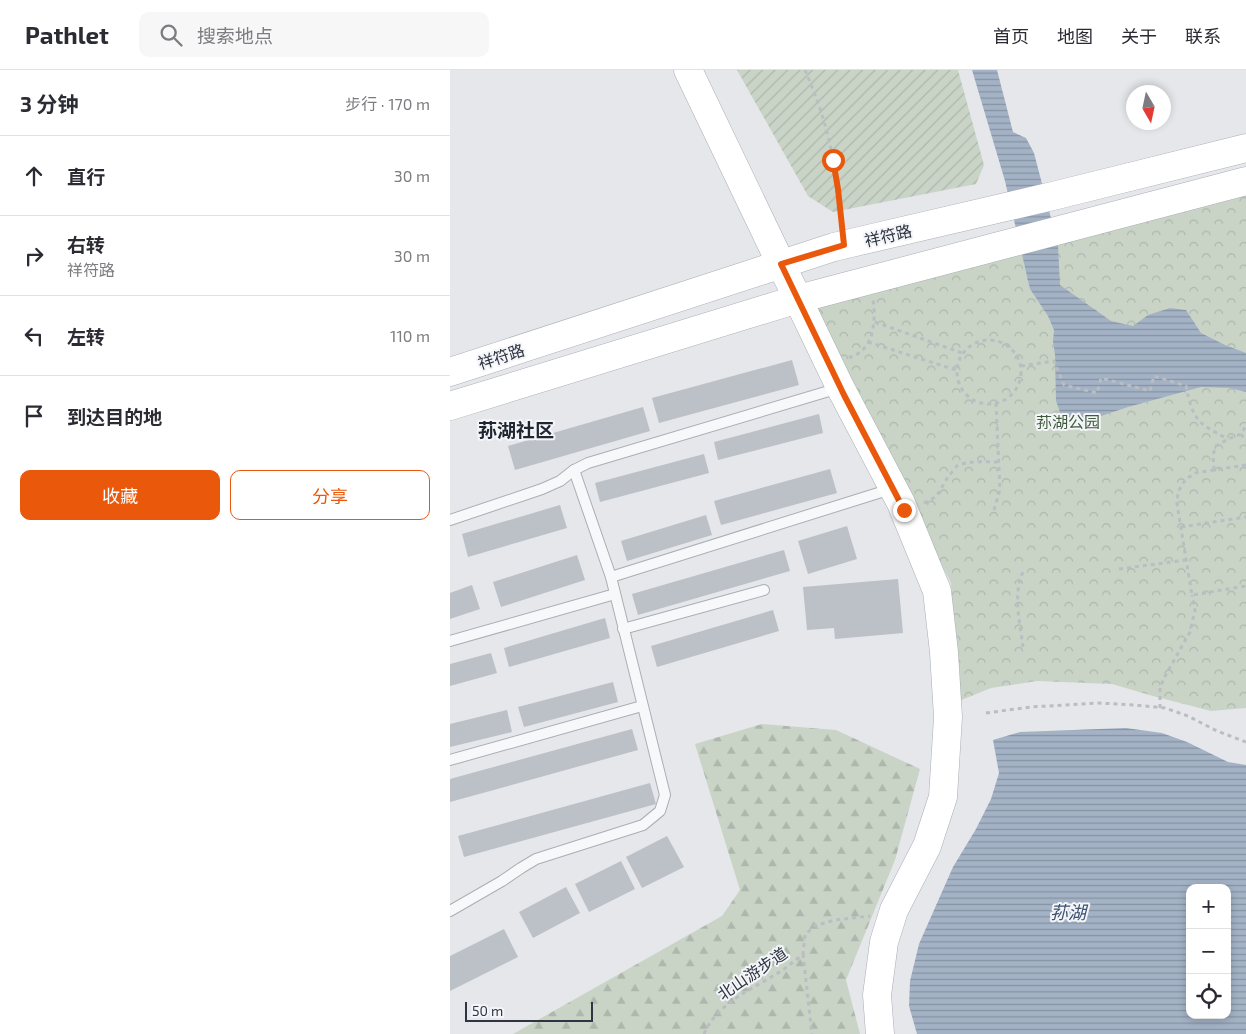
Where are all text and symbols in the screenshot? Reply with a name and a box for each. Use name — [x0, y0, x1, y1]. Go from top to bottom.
search box — [139, 12, 489, 57]
text: Pathlet — [25, 20, 109, 49]
icon: search — [157, 21, 185, 49]
text: 搜索地点 — [197, 24, 273, 47]
text: 首页 — [993, 25, 1029, 47]
text: 地图 — [1057, 25, 1093, 47]
text: 关于 — [1121, 25, 1157, 47]
text: 联系 — [1185, 25, 1221, 47]
north arrow — [1126, 85, 1171, 130]
text: 3 分钟 — [20, 91, 78, 116]
text: 步行 · 170 m — [345, 94, 430, 113]
route start — [822, 149, 845, 172]
icon: ahead — [20, 162, 48, 190]
text: 直行 — [67, 165, 105, 188]
text: 30 m — [394, 166, 430, 185]
street label: 祥符路 — [862, 220, 914, 250]
text: 右转 — [67, 233, 105, 256]
icon: right — [20, 242, 48, 270]
text: 30 m — [394, 246, 430, 265]
text: 祥符路 — [67, 260, 115, 279]
icon: left — [20, 322, 48, 350]
text: 左转 — [67, 325, 105, 348]
text: 110 m — [390, 326, 430, 345]
street label: 祥符路 — [475, 340, 527, 372]
icon: arrive — [20, 402, 48, 430]
text: 到达目的地 — [67, 405, 162, 428]
park label: 荪湖公园 — [1036, 412, 1100, 431]
district label: 荪湖社区 — [478, 418, 554, 441]
button: 收藏 — [20, 470, 220, 520]
button: 分享 — [230, 470, 430, 520]
route end — [893, 499, 916, 522]
map controls — [1186, 884, 1231, 1019]
button: + — [1186, 884, 1231, 929]
water label: 荪湖 — [1050, 901, 1089, 923]
button: − — [1186, 929, 1231, 974]
street label: 北山游步道 — [714, 943, 790, 1003]
button: locate — [1186, 974, 1231, 1019]
scale bar — [465, 999, 592, 1022]
text: 50 m — [472, 1002, 503, 1019]

